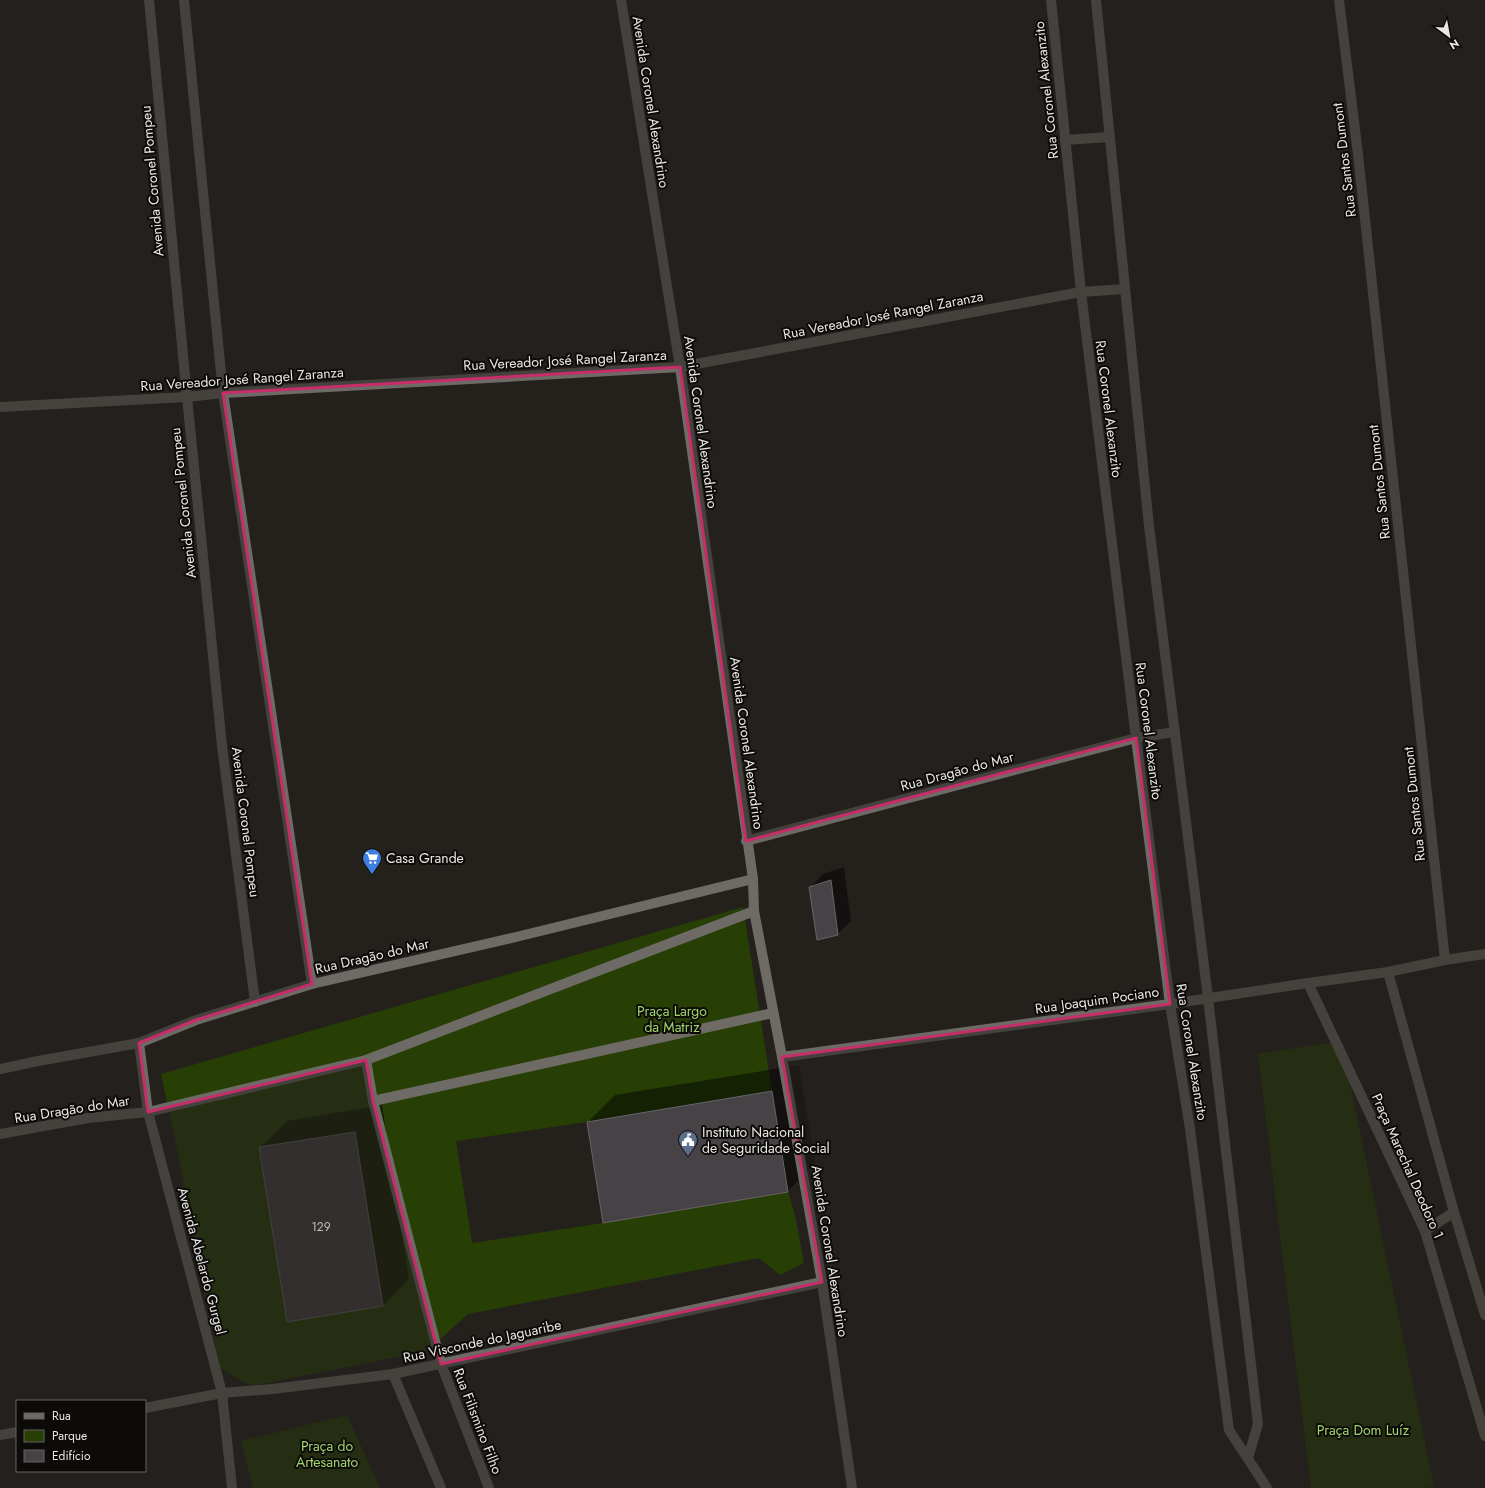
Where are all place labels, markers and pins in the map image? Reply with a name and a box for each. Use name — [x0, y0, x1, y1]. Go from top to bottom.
supermarket icon: Casa Grande — [361, 847, 383, 875]
place label: Casa Grande — [386, 848, 464, 868]
place label: Instituto Nacional de Seguridade Social — [702, 1122, 830, 1158]
public building icon: Instituto Nacional de Seguridade Social — [677, 1129, 699, 1157]

